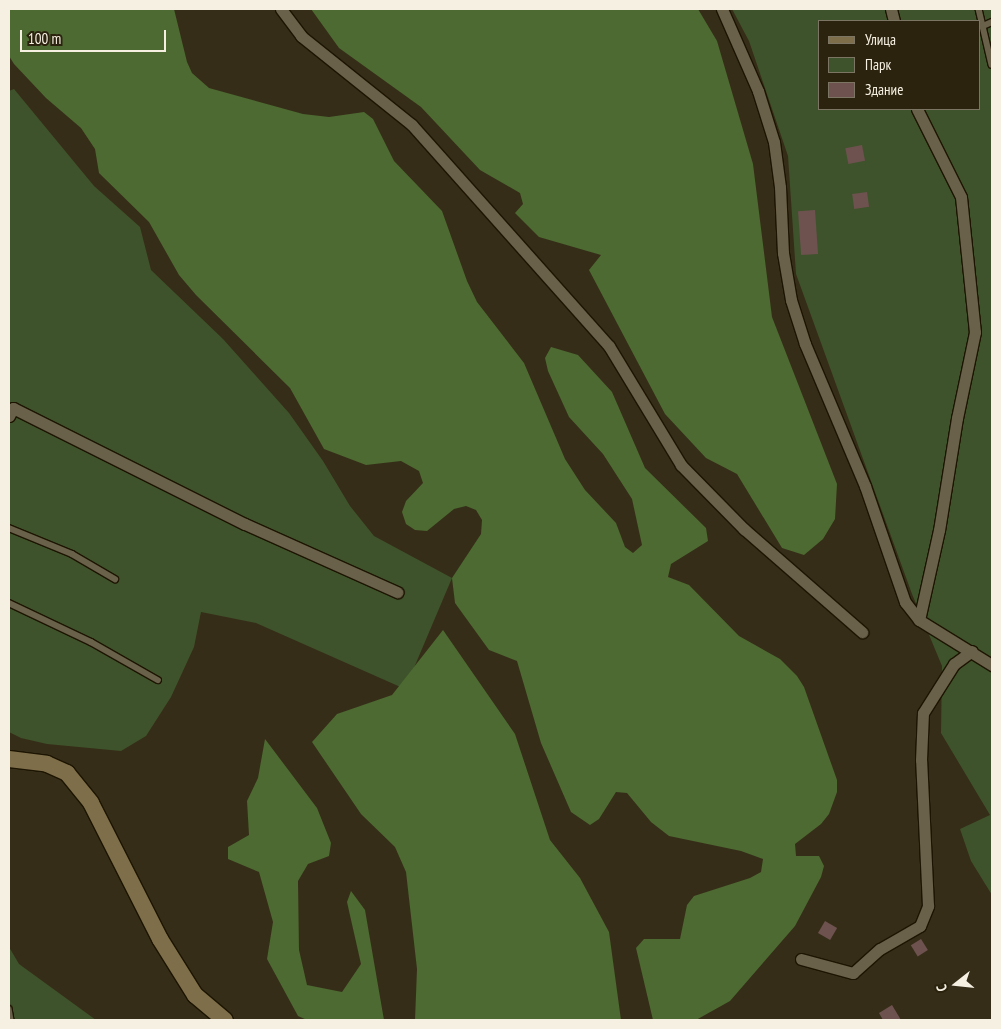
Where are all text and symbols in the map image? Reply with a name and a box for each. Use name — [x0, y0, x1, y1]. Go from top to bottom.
scale bar — [22, 20, 169, 52]
legend — [818, 20, 981, 110]
text: 100 m — [28, 29, 61, 48]
text: Улица — [865, 30, 896, 49]
text: Парк — [865, 55, 891, 74]
text: Здание — [865, 80, 903, 99]
north arrow — [931, 959, 981, 1009]
text: С — [932, 983, 951, 994]

